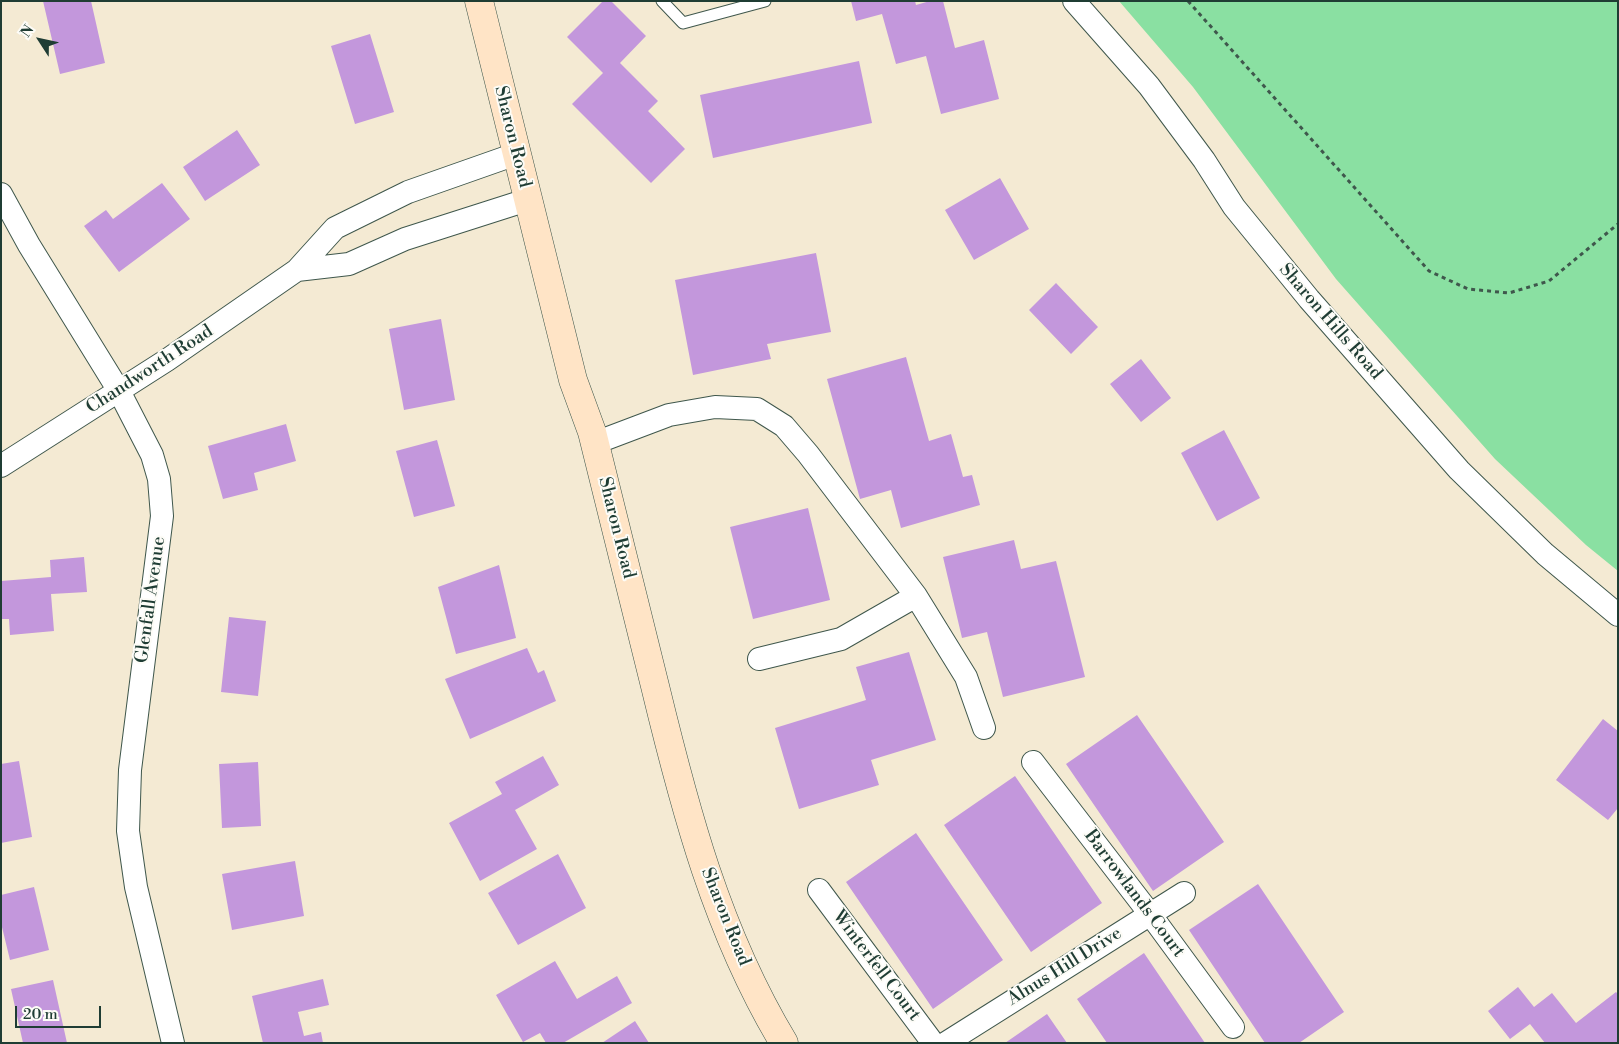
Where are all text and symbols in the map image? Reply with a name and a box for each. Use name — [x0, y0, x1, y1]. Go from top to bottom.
north arrow — [15, 15, 65, 65]
text: N — [17, 22, 38, 41]
street label: Sharon Road — [489, 84, 535, 190]
street label: Sharon Hills Road — [1274, 260, 1386, 384]
street label: Chandworth Road — [83, 321, 217, 419]
street label: Sharon Road — [593, 475, 639, 581]
street label: Glenfall Avenue — [131, 535, 171, 665]
street label: Barrowlands Court — [1079, 826, 1189, 962]
street label: Sharon Road — [696, 865, 754, 969]
street label: Winterfell Court — [827, 906, 925, 1026]
street label: Alnus Hill Drive — [1004, 923, 1126, 1011]
scale bar — [18, 996, 104, 1028]
text: 20 m — [23, 1005, 58, 1024]

